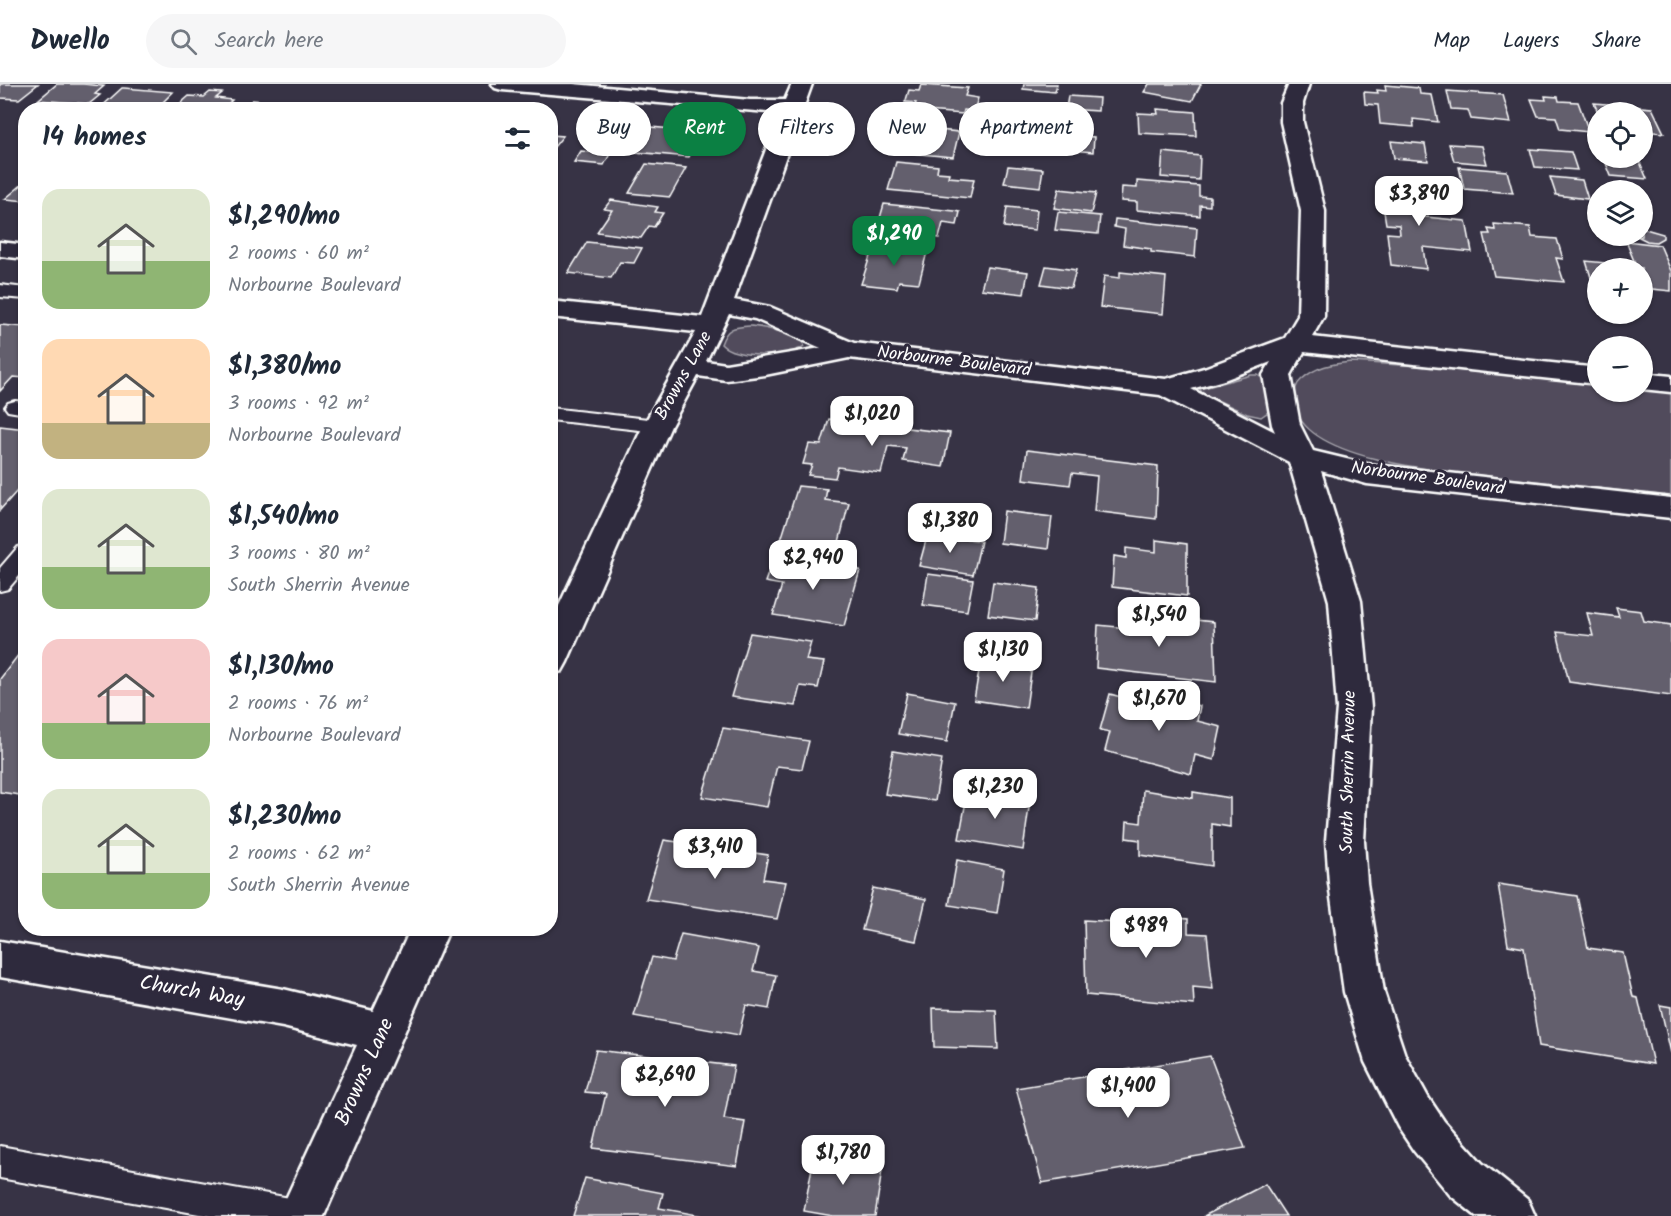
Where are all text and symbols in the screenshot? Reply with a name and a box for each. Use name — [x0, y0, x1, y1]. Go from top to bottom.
search box — [146, 14, 566, 68]
text: Dwello — [30, 19, 110, 64]
text: Search here — [215, 24, 323, 59]
icon: search — [167, 25, 200, 58]
text: Map — [1433, 25, 1470, 58]
text: Layers — [1503, 25, 1559, 58]
text: Share — [1592, 25, 1641, 58]
chip: Buy — [576, 102, 651, 156]
chip: Rent — [663, 102, 746, 156]
chip: Filters — [758, 102, 855, 156]
chip: New — [867, 102, 947, 156]
chip: Apartment — [959, 102, 1094, 156]
map controls — [1587, 102, 1653, 402]
button: locate — [1587, 102, 1653, 168]
text: 14 homes — [42, 117, 147, 159]
icon: filters — [501, 122, 534, 155]
pin: $3,890 — [1370, 176, 1468, 227]
text: $3,890 — [1389, 179, 1449, 211]
button: layers — [1587, 180, 1653, 246]
text: $1,290/mo — [228, 196, 340, 238]
icon: home — [90, 213, 162, 285]
pin: $1,290 — [845, 216, 943, 267]
text: $1,290 — [866, 219, 922, 251]
text: 2 rooms · 60 m² — [228, 238, 369, 270]
button: + — [1587, 258, 1653, 324]
text: Norbourne Boulevard — [228, 270, 400, 302]
street label: Browns Lane — [648, 326, 720, 426]
button: − — [1587, 336, 1653, 402]
street label: Norbourne Boulevard — [875, 338, 1034, 386]
text: $1,380/mo — [228, 346, 341, 388]
icon: home — [90, 363, 162, 435]
text: 3 rooms · 92 m² — [228, 388, 369, 420]
pin: $1,020 — [823, 396, 921, 447]
text: $1,020 — [844, 399, 900, 431]
text: Norbourne Boulevard — [228, 420, 400, 452]
street label: Norbourne Boulevard — [1349, 454, 1508, 504]
text: $1,540/mo — [228, 496, 339, 538]
pin: $1,380 — [901, 503, 999, 554]
text: $1,380 — [922, 506, 978, 538]
icon: home — [90, 513, 162, 585]
text: 3 rooms · 80 m² — [228, 538, 370, 570]
pin: $2,940 — [764, 540, 862, 591]
text: $2,940 — [783, 543, 843, 575]
text: South Sherrin Avenue — [228, 570, 410, 602]
pin: $1,540 — [1110, 597, 1208, 648]
text: $1,540 — [1132, 600, 1186, 632]
pin: $1,130 — [954, 632, 1052, 683]
text: $1,130 — [978, 635, 1028, 667]
text: $1,130/mo — [228, 646, 334, 688]
icon: home — [90, 663, 162, 735]
pin: $1,670 — [1110, 681, 1208, 732]
text: $1,670 — [1132, 684, 1186, 716]
text: 2 rooms · 76 m² — [228, 688, 368, 720]
street label: South Sherrin Avenue — [1333, 690, 1365, 854]
text: Norbourne Boulevard — [228, 720, 400, 752]
pin: $1,230 — [946, 769, 1044, 820]
text: $1,230 — [967, 772, 1023, 804]
text: $1,230/mo — [228, 796, 341, 838]
icon: home — [90, 813, 162, 885]
pin: $3,410 — [666, 829, 764, 880]
text: $3,410 — [687, 832, 743, 864]
text: 2 rooms · 62 m² — [228, 838, 370, 870]
text: South Sherrin Avenue — [228, 870, 410, 902]
pin: $989 — [1110, 908, 1182, 959]
text: $989 — [1124, 911, 1168, 943]
street label: Church Way — [137, 967, 247, 1017]
street label: Browns Lane — [327, 1012, 404, 1131]
pin: $2,690 — [616, 1057, 714, 1108]
text: $2,690 — [635, 1060, 695, 1092]
pin: $1,400 — [1079, 1068, 1177, 1119]
text: $1,400 — [1101, 1071, 1155, 1103]
pin: $1,780 — [794, 1135, 892, 1186]
text: $1,780 — [816, 1138, 870, 1170]

